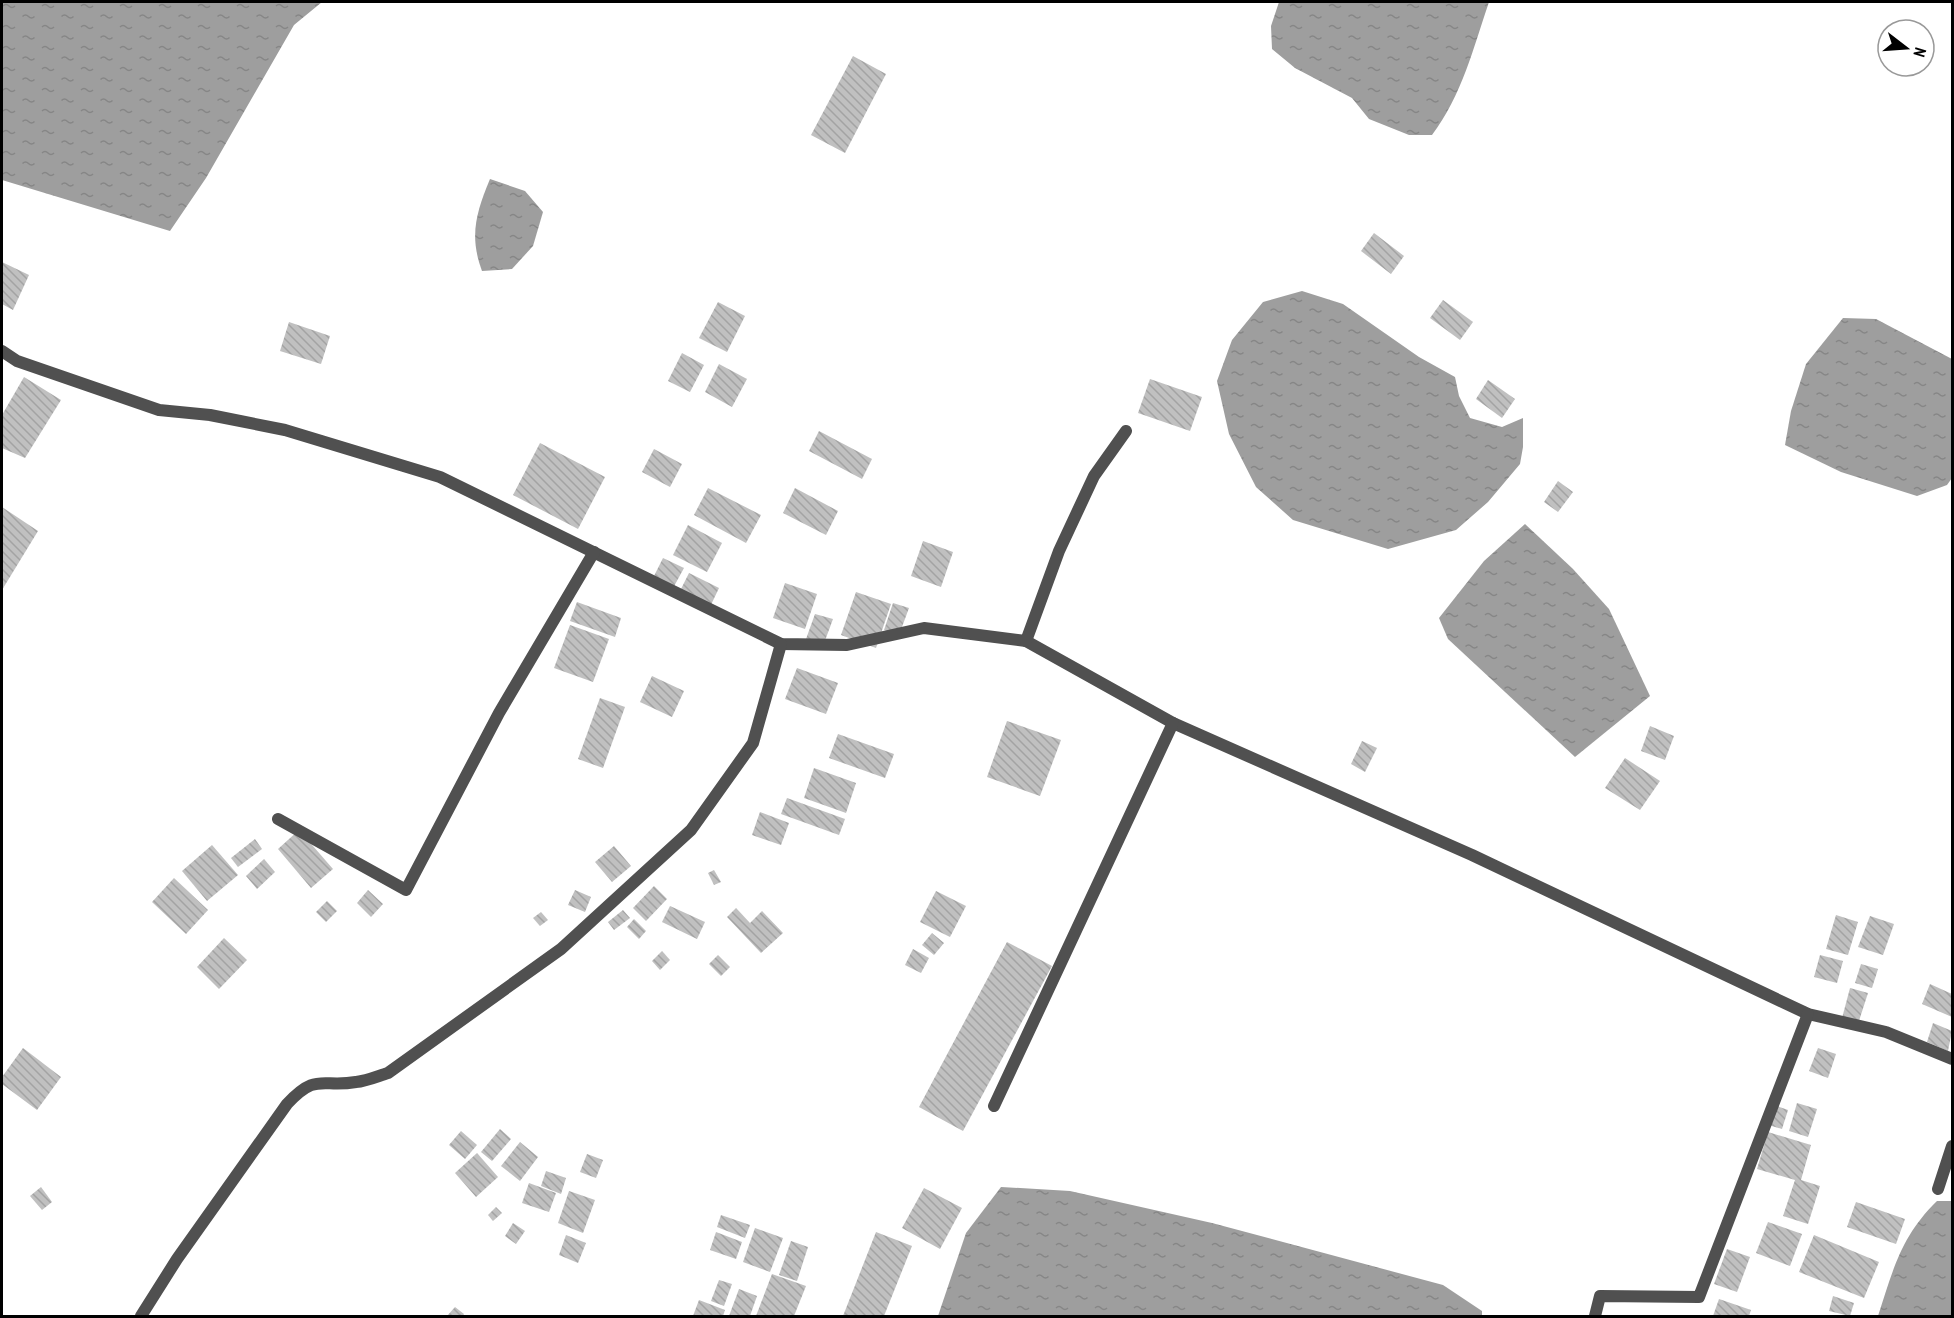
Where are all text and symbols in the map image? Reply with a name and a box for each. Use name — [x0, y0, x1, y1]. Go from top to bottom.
north arrow — [1876, 18, 1936, 78]
text: N — [1910, 45, 1931, 59]

